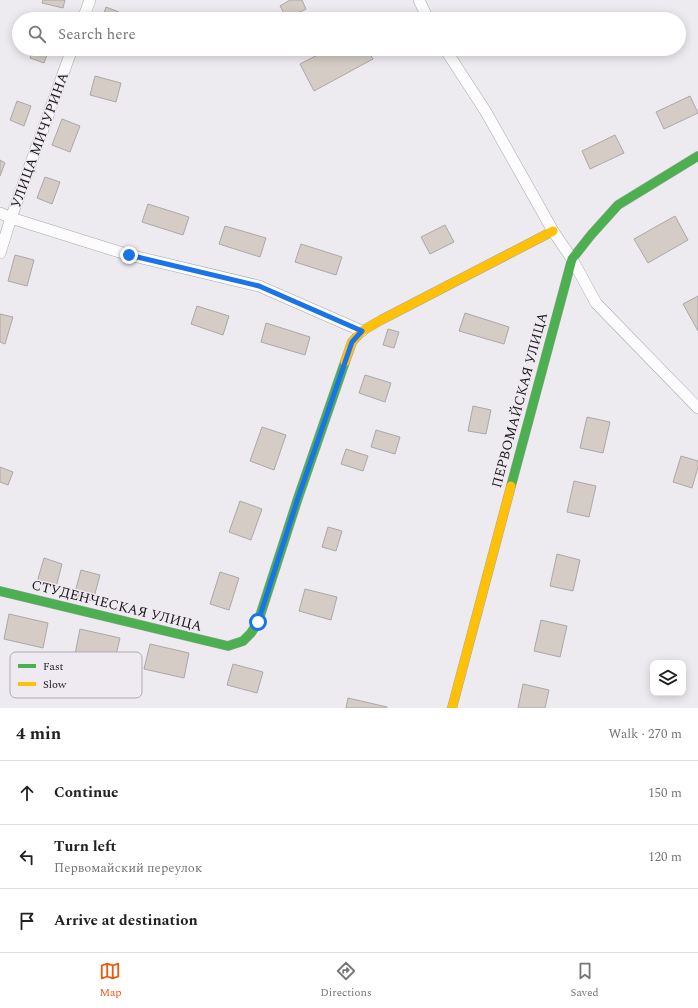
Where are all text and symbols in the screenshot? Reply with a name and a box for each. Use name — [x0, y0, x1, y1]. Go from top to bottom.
search box — [12, 12, 686, 56]
icon: search — [26, 23, 48, 45]
text: Search here — [58, 23, 136, 46]
street label: УЛИЦА МИЧУРИНА — [5, 69, 74, 211]
route end — [120, 246, 138, 264]
street label: ПЕРВОМАЙСКАЯ УЛИЦА — [486, 310, 553, 490]
street label: СТУДЕНЧЕСКАЯ УЛИЦА — [29, 574, 205, 637]
route start — [249, 613, 267, 631]
legend — [10, 652, 142, 698]
text: Fast — [43, 658, 64, 675]
map controls — [650, 660, 686, 696]
button: layers — [650, 660, 686, 696]
text: Slow — [43, 676, 67, 693]
text: 4 min — [16, 721, 61, 747]
text: Walk · 270 m — [608, 724, 682, 744]
text: Continue — [54, 781, 119, 804]
icon: ahead — [16, 782, 38, 804]
text: 150 m — [648, 783, 682, 803]
text: Turn left — [54, 835, 116, 858]
icon: left — [16, 846, 38, 868]
text: 120 m — [648, 847, 682, 867]
text: Первомайский переулок — [54, 858, 202, 878]
text: Arrive at destination — [54, 909, 198, 932]
icon: arrive — [16, 910, 38, 932]
tab: Map — [99, 960, 122, 1001]
tab: Directions — [320, 960, 372, 1001]
tab: Saved — [570, 960, 599, 1001]

